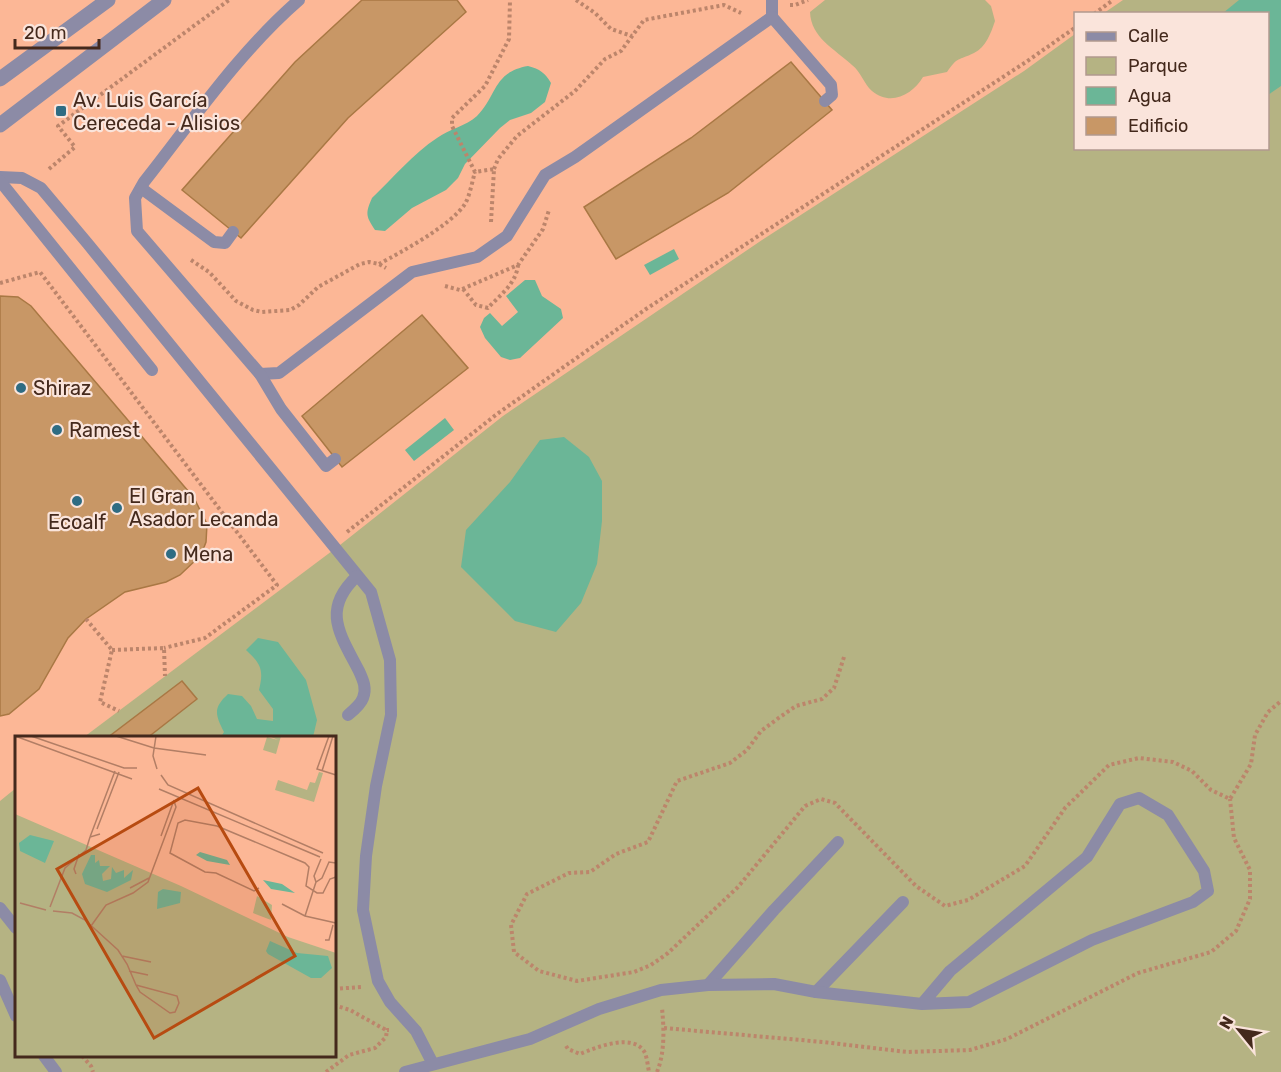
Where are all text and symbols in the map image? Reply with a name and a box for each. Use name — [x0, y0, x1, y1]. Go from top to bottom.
scale bar — [15, 12, 99, 50]
legend — [1074, 12, 1269, 150]
text: 20 m — [24, 22, 66, 44]
text: Calle — [1128, 25, 1169, 47]
text: Parque — [1128, 55, 1188, 77]
text: Agua — [1128, 85, 1171, 107]
place label: Av. Luis García Cereceda - Alisios — [73, 88, 240, 135]
marker: Av. Luis García Cereceda - Alisios — [54, 104, 68, 118]
text: Edificio — [1128, 115, 1188, 137]
place label: Shiraz — [33, 376, 91, 400]
marker: Shiraz — [14, 381, 28, 395]
place label: Ramest — [69, 418, 140, 442]
marker: Ramest — [50, 423, 64, 437]
place label: El Gran Asador Lecanda — [129, 484, 278, 531]
marker: Ecoalf — [70, 494, 84, 508]
marker: El Gran Asador Lecanda — [110, 501, 124, 515]
place label: Ecoalf — [48, 510, 106, 534]
place label: Mena — [183, 542, 233, 566]
marker: Mena — [164, 547, 178, 561]
inset map — [15, 736, 336, 1057]
north arrow — [1209, 1000, 1269, 1060]
text: N — [1215, 1013, 1238, 1032]

